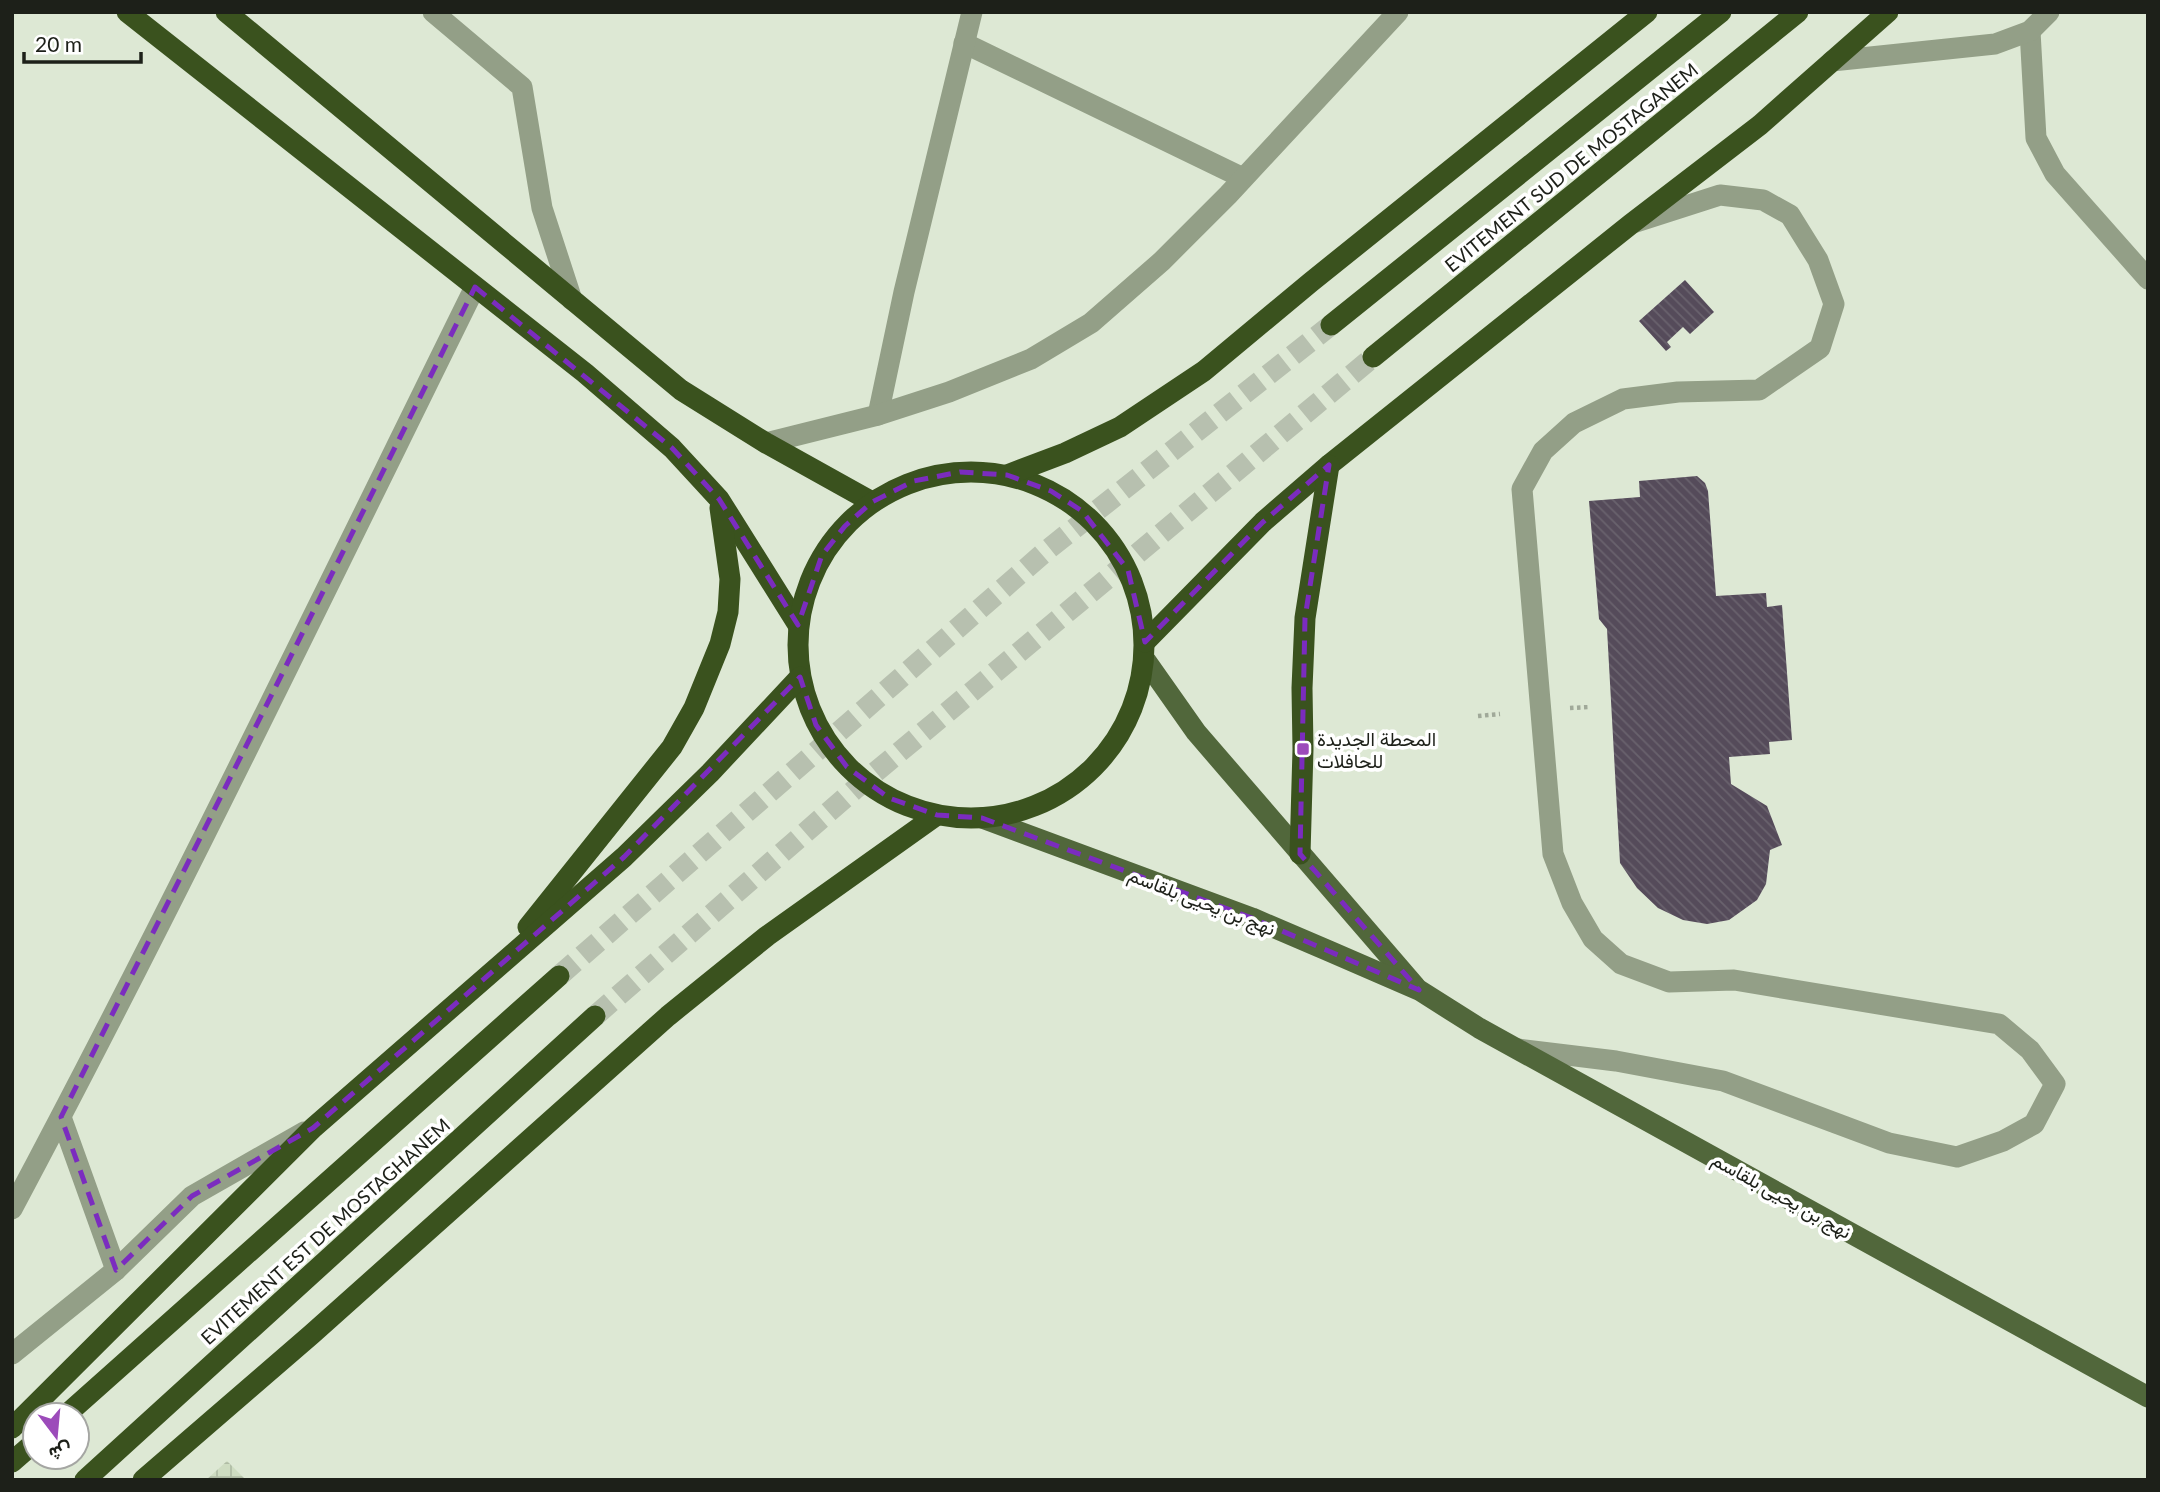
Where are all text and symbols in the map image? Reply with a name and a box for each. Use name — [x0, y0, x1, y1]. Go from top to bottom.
scale bar — [24, 21, 142, 65]
text: 20 m — [35, 31, 82, 56]
street label: EVITEMENT SUD DE MOSTAGANEM — [1440, 58, 1702, 276]
place label: المحطة الجديدة للحافلات — [1317, 727, 1436, 772]
marker: المحطة الجديدة للحافلات — [1295, 741, 1311, 757]
street label: نهج بن يحيى بلقاسم — [1124, 862, 1279, 942]
street label: EVITEMENT EST DE MOSTAGHANEM — [196, 1113, 454, 1349]
street label: نهج بن يحيى بلقاسم — [1707, 1147, 1856, 1245]
north arrow — [21, 1401, 91, 1471]
text: ش — [46, 1438, 75, 1467]

